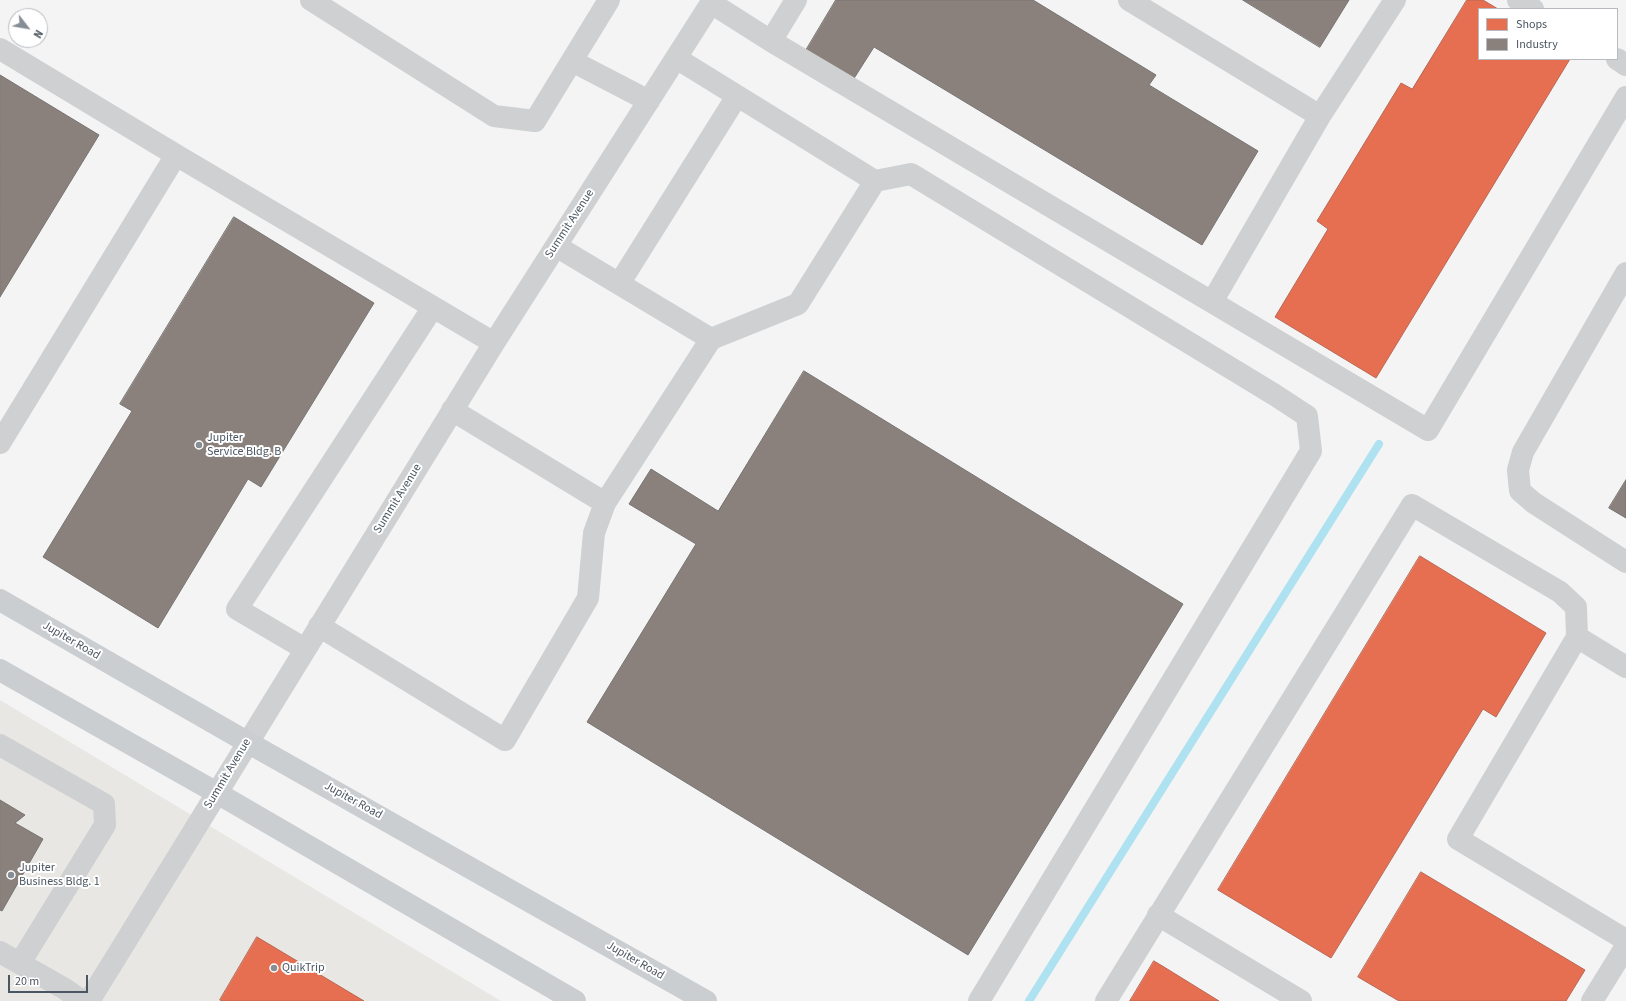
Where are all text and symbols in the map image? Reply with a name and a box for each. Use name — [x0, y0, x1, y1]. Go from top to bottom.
north arrow — [8, 8, 48, 48]
legend — [1478, 8, 1618, 60]
text: Shops — [1516, 16, 1547, 33]
text: N — [30, 27, 46, 41]
text: Industry — [1516, 36, 1558, 53]
street label: Summit Avenue — [542, 187, 598, 261]
place label: Jupiter Service Bldg. B — [207, 431, 281, 459]
marker: Jupiter Service Bldg. B — [194, 440, 204, 450]
street label: Summit Avenue — [371, 462, 425, 536]
street label: Jupiter Road — [40, 619, 102, 663]
street label: Summit Avenue — [201, 736, 255, 812]
street label: Jupiter Road — [321, 779, 385, 823]
place label: Jupiter Business Bldg. 1 — [19, 861, 100, 889]
marker: Jupiter Business Bldg. 1 — [6, 870, 16, 880]
street label: Jupiter Road — [604, 939, 666, 983]
place label: QuikTrip — [282, 961, 325, 975]
marker: QuikTrip — [269, 963, 279, 973]
scale bar — [10, 967, 90, 993]
text: 20 m — [15, 973, 39, 990]

